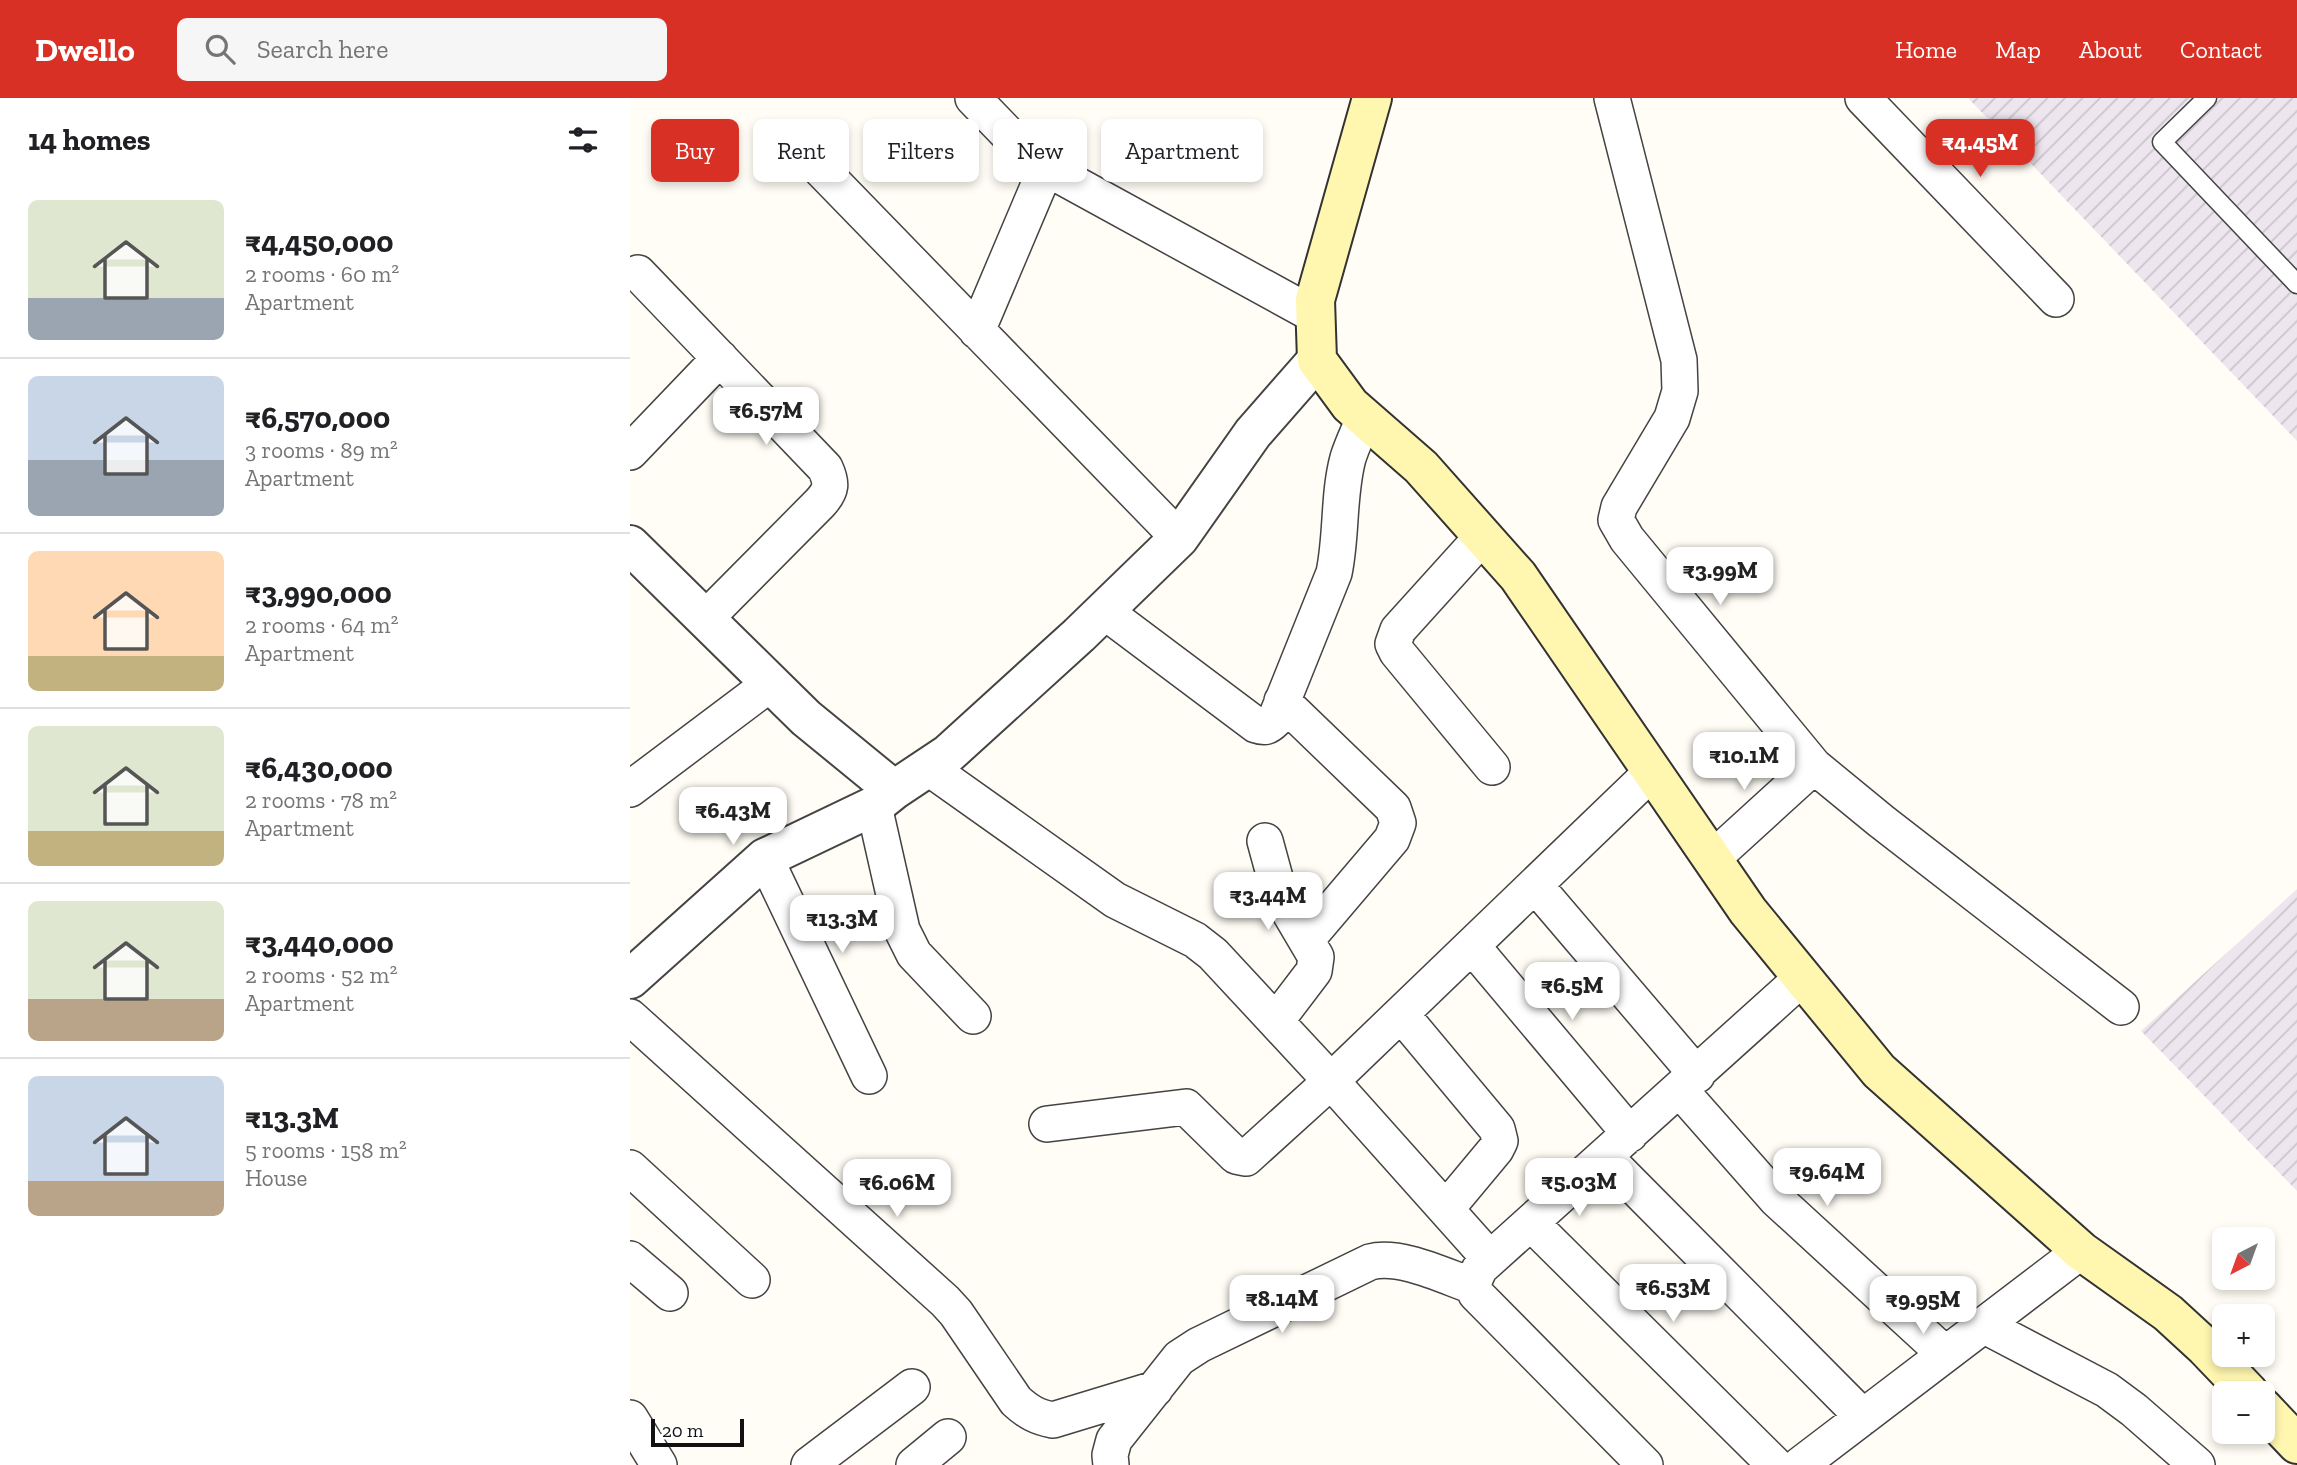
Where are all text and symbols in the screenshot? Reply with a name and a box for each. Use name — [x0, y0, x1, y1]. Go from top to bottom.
search box — [177, 18, 667, 81]
text: Dwello — [35, 30, 135, 69]
icon: search — [201, 30, 239, 68]
text: Search here — [257, 33, 388, 65]
text: Home — [1895, 35, 1957, 64]
text: Map — [1995, 35, 2041, 64]
text: About — [2079, 35, 2142, 64]
text: Contact — [2180, 35, 2262, 64]
chip: Buy — [651, 119, 739, 182]
chip: Rent — [753, 119, 849, 182]
chip: Filters — [863, 119, 979, 182]
chip: New — [993, 119, 1087, 182]
chip: Apartment — [1101, 119, 1263, 182]
pin: ₹4.45M — [1923, 120, 2037, 179]
icon: filters — [564, 121, 602, 159]
text: 14 homes — [28, 122, 151, 158]
text: ₹4.45M — [1942, 128, 2018, 156]
text: ₹4,450,000 — [245, 224, 393, 260]
icon: home — [84, 228, 168, 312]
text: 2 rooms · 60 m² — [245, 260, 399, 288]
text: Apartment — [245, 288, 354, 316]
pin: ₹6.57M — [709, 388, 823, 447]
text: ₹6.57M — [729, 396, 803, 424]
text: ₹6,570,000 — [245, 400, 390, 436]
icon: home — [84, 404, 168, 488]
text: 3 rooms · 89 m² — [245, 436, 398, 464]
text: Apartment — [245, 464, 354, 492]
pin: ₹3.99M — [1663, 547, 1777, 607]
text: ₹3.99M — [1682, 556, 1758, 584]
text: ₹3,990,000 — [245, 575, 392, 611]
icon: home — [84, 579, 168, 663]
text: 2 rooms · 64 m² — [245, 611, 398, 639]
text: Apartment — [245, 639, 354, 667]
pin: ₹10.1M — [1687, 732, 1801, 792]
text: ₹10.1M — [1709, 741, 1779, 769]
text: ₹6,430,000 — [245, 750, 393, 786]
icon: home — [84, 754, 168, 838]
text: 2 rooms · 78 m² — [245, 786, 397, 814]
pin: ₹6.43M — [676, 788, 790, 847]
text: ₹6.43M — [695, 796, 771, 824]
text: Apartment — [245, 814, 354, 842]
pin: ₹3.44M — [1211, 872, 1325, 932]
text: ₹3.44M — [1230, 881, 1306, 909]
pin: ₹13.3M — [785, 896, 899, 955]
text: ₹13.3M — [806, 904, 878, 932]
text: ₹3,440,000 — [245, 925, 394, 961]
icon: home — [84, 929, 168, 1013]
text: 2 rooms · 52 m² — [245, 961, 397, 989]
pin: ₹6.5M — [1523, 962, 1621, 1022]
text: ₹6.5M — [1541, 971, 1603, 999]
text: Apartment — [245, 989, 354, 1017]
text: ₹13.3M — [245, 1100, 339, 1136]
icon: home — [84, 1104, 168, 1188]
text: 5 rooms · 158 m² — [245, 1136, 407, 1164]
pin: ₹9.64M — [1770, 1148, 1884, 1208]
text: ₹9.64M — [1789, 1157, 1865, 1185]
pin: ₹5.03M — [1522, 1158, 1636, 1218]
pin: ₹6.06M — [840, 1160, 954, 1219]
text: House — [245, 1164, 307, 1192]
text: ₹5.03M — [1541, 1167, 1617, 1195]
text: ₹6.06M — [859, 1168, 935, 1196]
north arrow — [2212, 1227, 2275, 1290]
map controls — [2212, 1227, 2275, 1444]
pin: ₹6.53M — [1616, 1264, 1730, 1324]
text: ₹6.53M — [1636, 1273, 1710, 1301]
pin: ₹8.14M — [1225, 1276, 1339, 1335]
pin: ₹9.95M — [1866, 1276, 1980, 1336]
text: ₹8.14M — [1245, 1284, 1319, 1312]
text: ₹9.95M — [1886, 1285, 1960, 1313]
button: + — [2212, 1304, 2275, 1367]
button: − — [2212, 1381, 2275, 1444]
scale bar — [651, 1416, 744, 1448]
text: 20 m — [662, 1419, 703, 1442]

